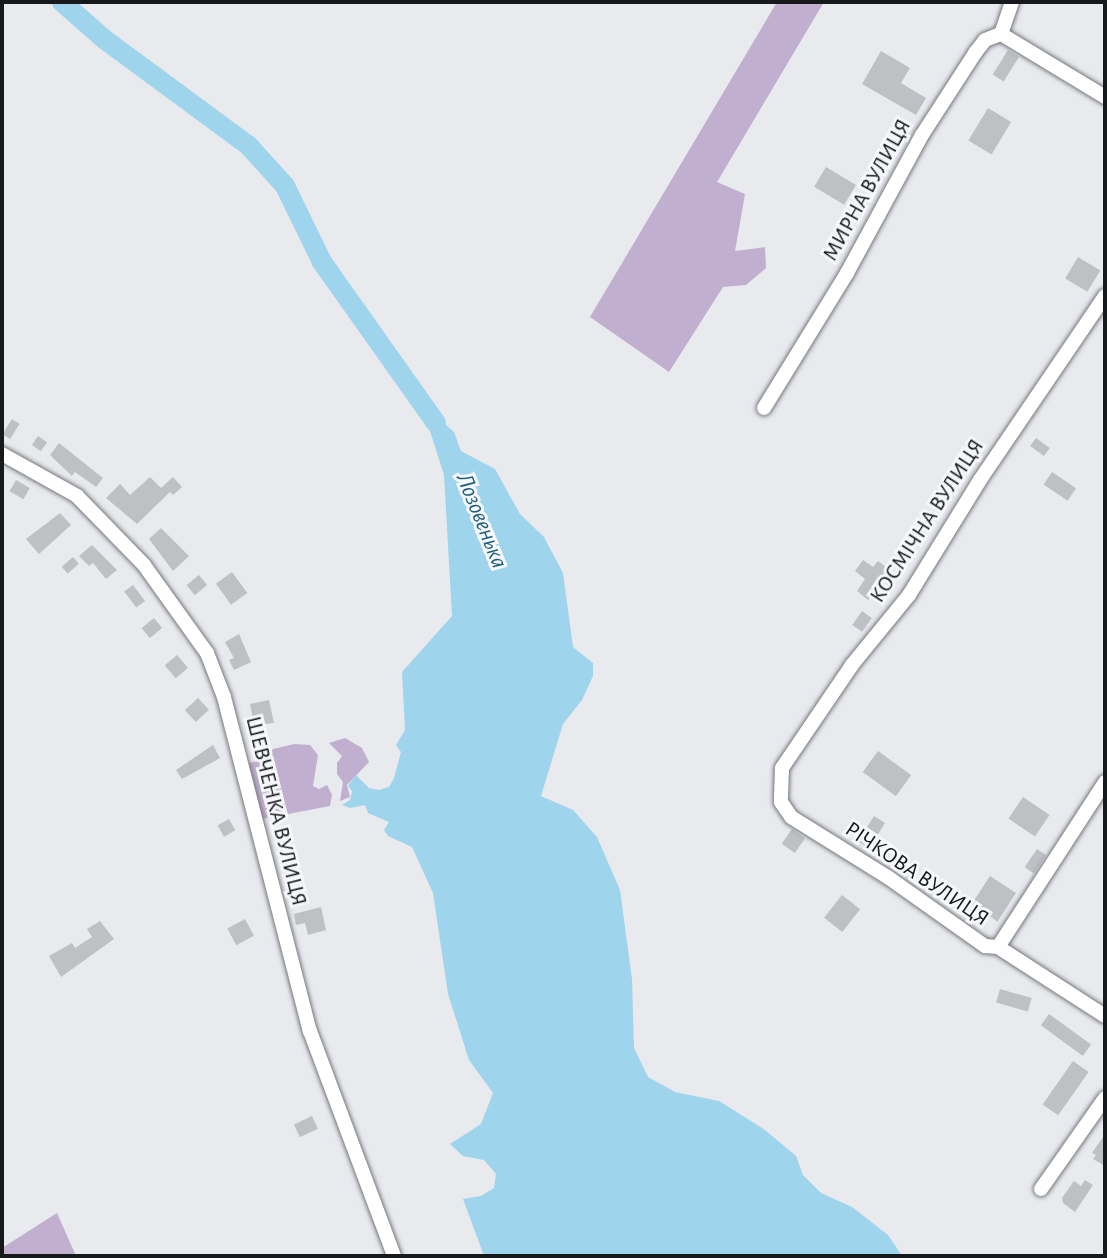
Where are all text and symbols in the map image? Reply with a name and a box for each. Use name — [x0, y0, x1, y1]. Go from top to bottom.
street label: МИРНА ВУЛИЦЯ — [817, 114, 917, 266]
street label: КОСМІЧНА ВУЛИЦЯ — [864, 434, 990, 608]
water label: Лозовенька — [449, 469, 513, 573]
street label: ШЕВЧЕНКА ВУЛИЦЯ — [240, 713, 312, 909]
street label: РІЧКОВА ВУЛИЦЯ — [840, 816, 994, 932]

